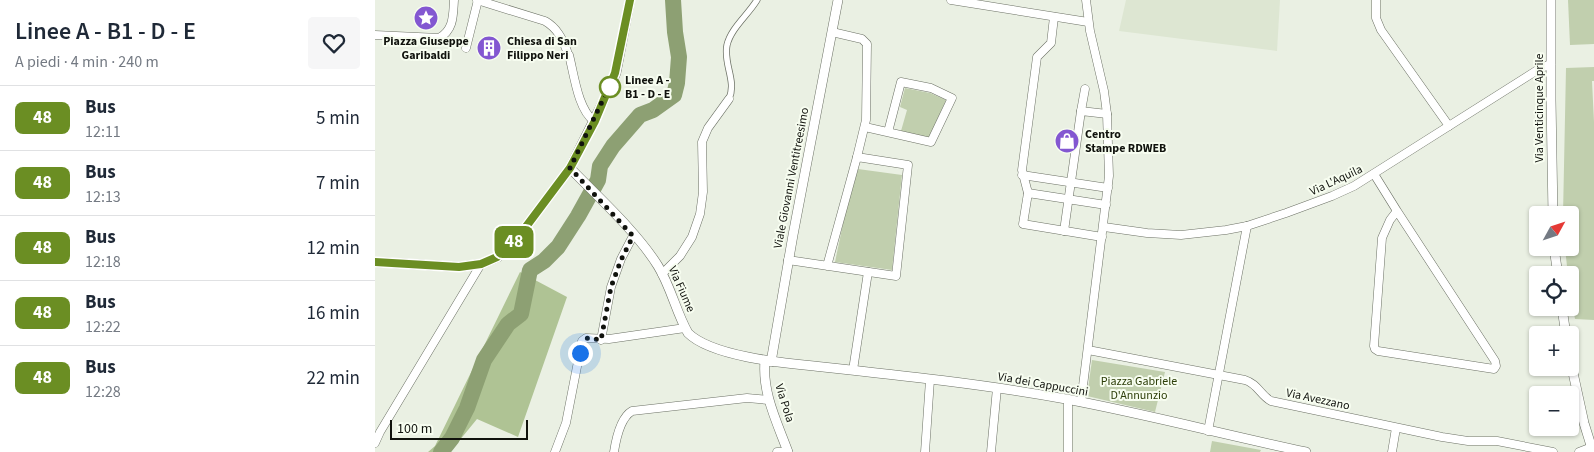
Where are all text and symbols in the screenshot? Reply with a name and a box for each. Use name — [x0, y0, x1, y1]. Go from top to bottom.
place icon: Piazza Giuseppe Garibaldi — [413, 5, 439, 31]
text: Linee A - B1 - D - E — [15, 14, 196, 49]
button: heart — [308, 17, 360, 69]
place label: Piazza Giuseppe Garibaldi — [383, 33, 469, 64]
place label: Chiesa di San Filippo Neri — [507, 33, 577, 64]
building icon: Chiesa di San Filippo Neri — [476, 35, 502, 61]
text: A piedi · 4 min · 240 m — [15, 51, 159, 73]
street label: Via Venticinque Aprile — [1531, 53, 1548, 162]
place label: Linee A - B1 - D - E — [625, 72, 670, 103]
marker: Linee A - B1 - D - E — [599, 76, 621, 98]
text: Bus — [85, 94, 116, 121]
text: 48 — [33, 105, 52, 130]
text: 5 min — [316, 105, 360, 132]
street label: Viale Giovanni Ventitreesimo — [769, 106, 814, 250]
text: 12:11 — [85, 121, 121, 143]
place label: Centro Stampe RDWEB — [1085, 126, 1166, 157]
shop icon: Centro Stampe RDWEB — [1054, 128, 1080, 154]
text: Bus — [85, 159, 116, 186]
street label: Via L'Aquila — [1307, 161, 1365, 200]
text: 48 — [33, 170, 52, 195]
text: 7 min — [316, 170, 360, 197]
text: 12:13 — [85, 186, 121, 208]
north arrow — [1529, 206, 1579, 256]
map controls — [1529, 206, 1579, 436]
text: Bus — [85, 224, 116, 251]
line badge: 48 — [491, 226, 537, 258]
text: 48 — [504, 229, 524, 254]
text: 48 — [33, 235, 52, 260]
text: 12 min — [306, 235, 360, 262]
text: 12:18 — [85, 251, 121, 273]
street label: Via Fiume — [664, 263, 699, 315]
button: locate — [1529, 266, 1579, 316]
text: Bus — [85, 289, 116, 316]
text: 48 — [33, 300, 52, 325]
text: 16 min — [306, 300, 360, 327]
text: 12:22 — [85, 316, 121, 338]
button: + — [1529, 326, 1579, 376]
your location — [568, 341, 593, 366]
text: Bus — [85, 354, 116, 381]
text: 48 — [33, 365, 52, 390]
text: 22 min — [306, 365, 360, 392]
street label: Via dei Cappuccini — [996, 368, 1089, 401]
park label: Piazza Gabriele D'Annunzio — [1101, 373, 1177, 404]
text: 12:28 — [85, 381, 121, 403]
street label: Via Pola — [771, 382, 798, 425]
street label: Via Avezzano — [1285, 384, 1351, 415]
button: − — [1529, 386, 1579, 436]
scale bar — [390, 417, 527, 440]
text: 100 m — [397, 419, 432, 439]

